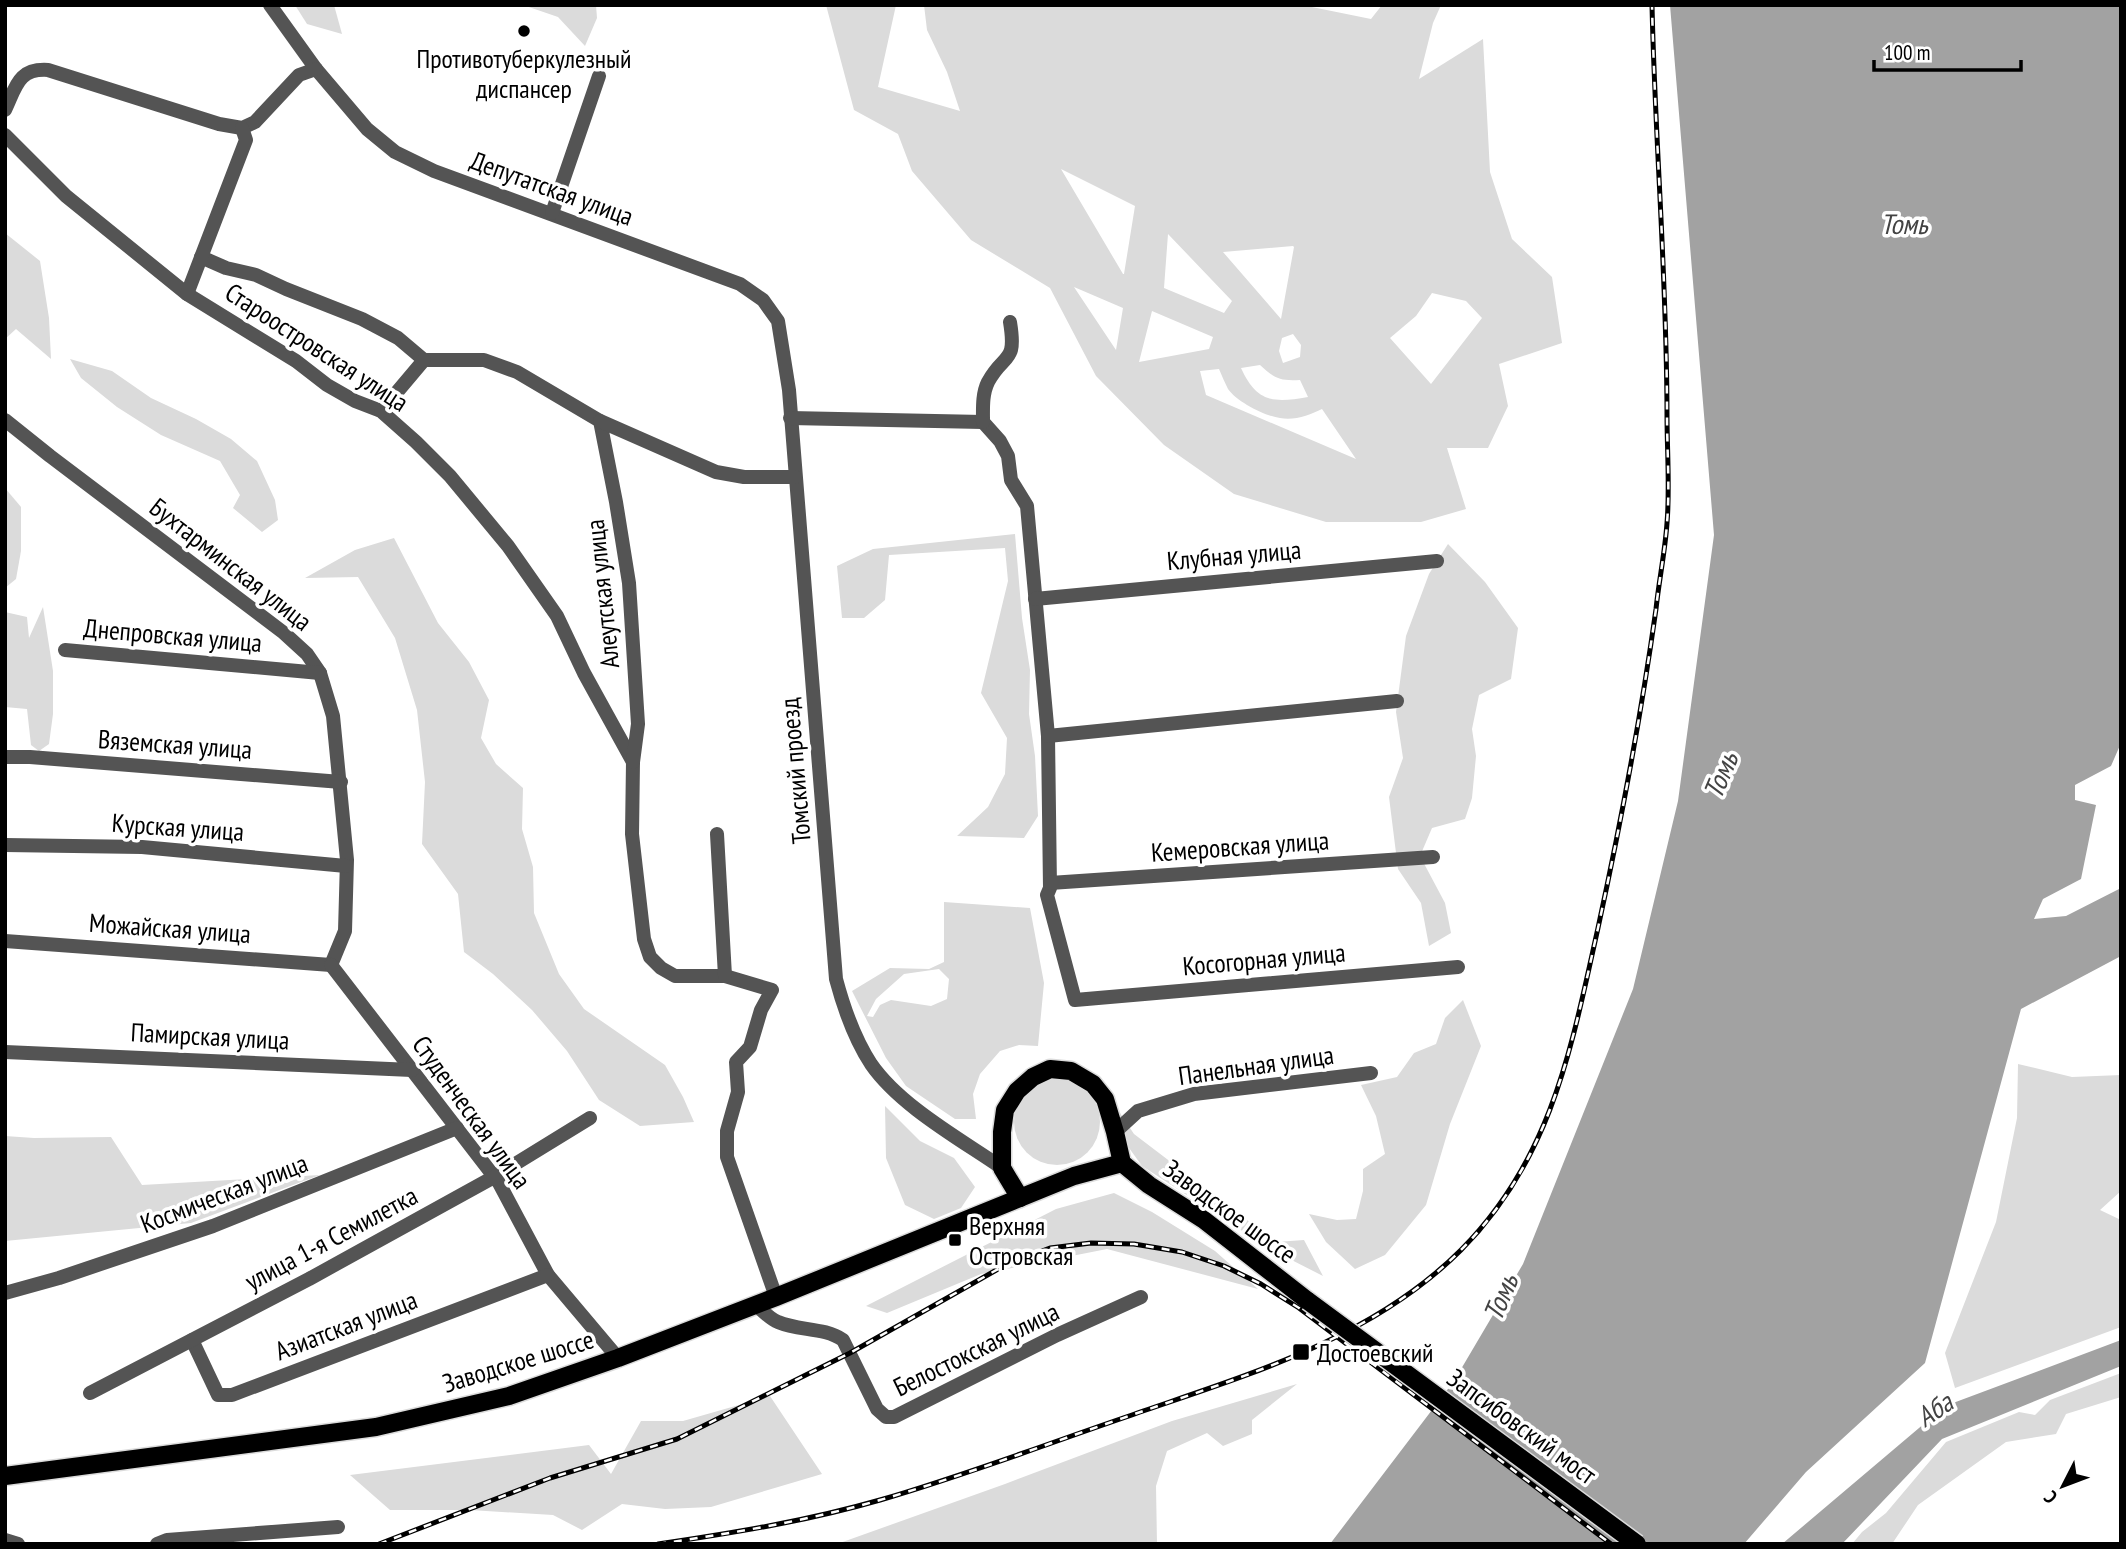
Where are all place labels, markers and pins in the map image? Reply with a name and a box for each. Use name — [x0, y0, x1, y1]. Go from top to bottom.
marker: Противотуберкулезный диспансер — [516, 23, 532, 39]
place label: Противотуберкулезный диспансер — [416, 42, 632, 105]
place label: Верхняя Островская — [969, 1209, 1073, 1272]
marker: Верхняя Островская — [947, 1232, 963, 1248]
place label: Достоевский — [1317, 1336, 1433, 1369]
marker: Достоевский — [1291, 1342, 1311, 1362]

